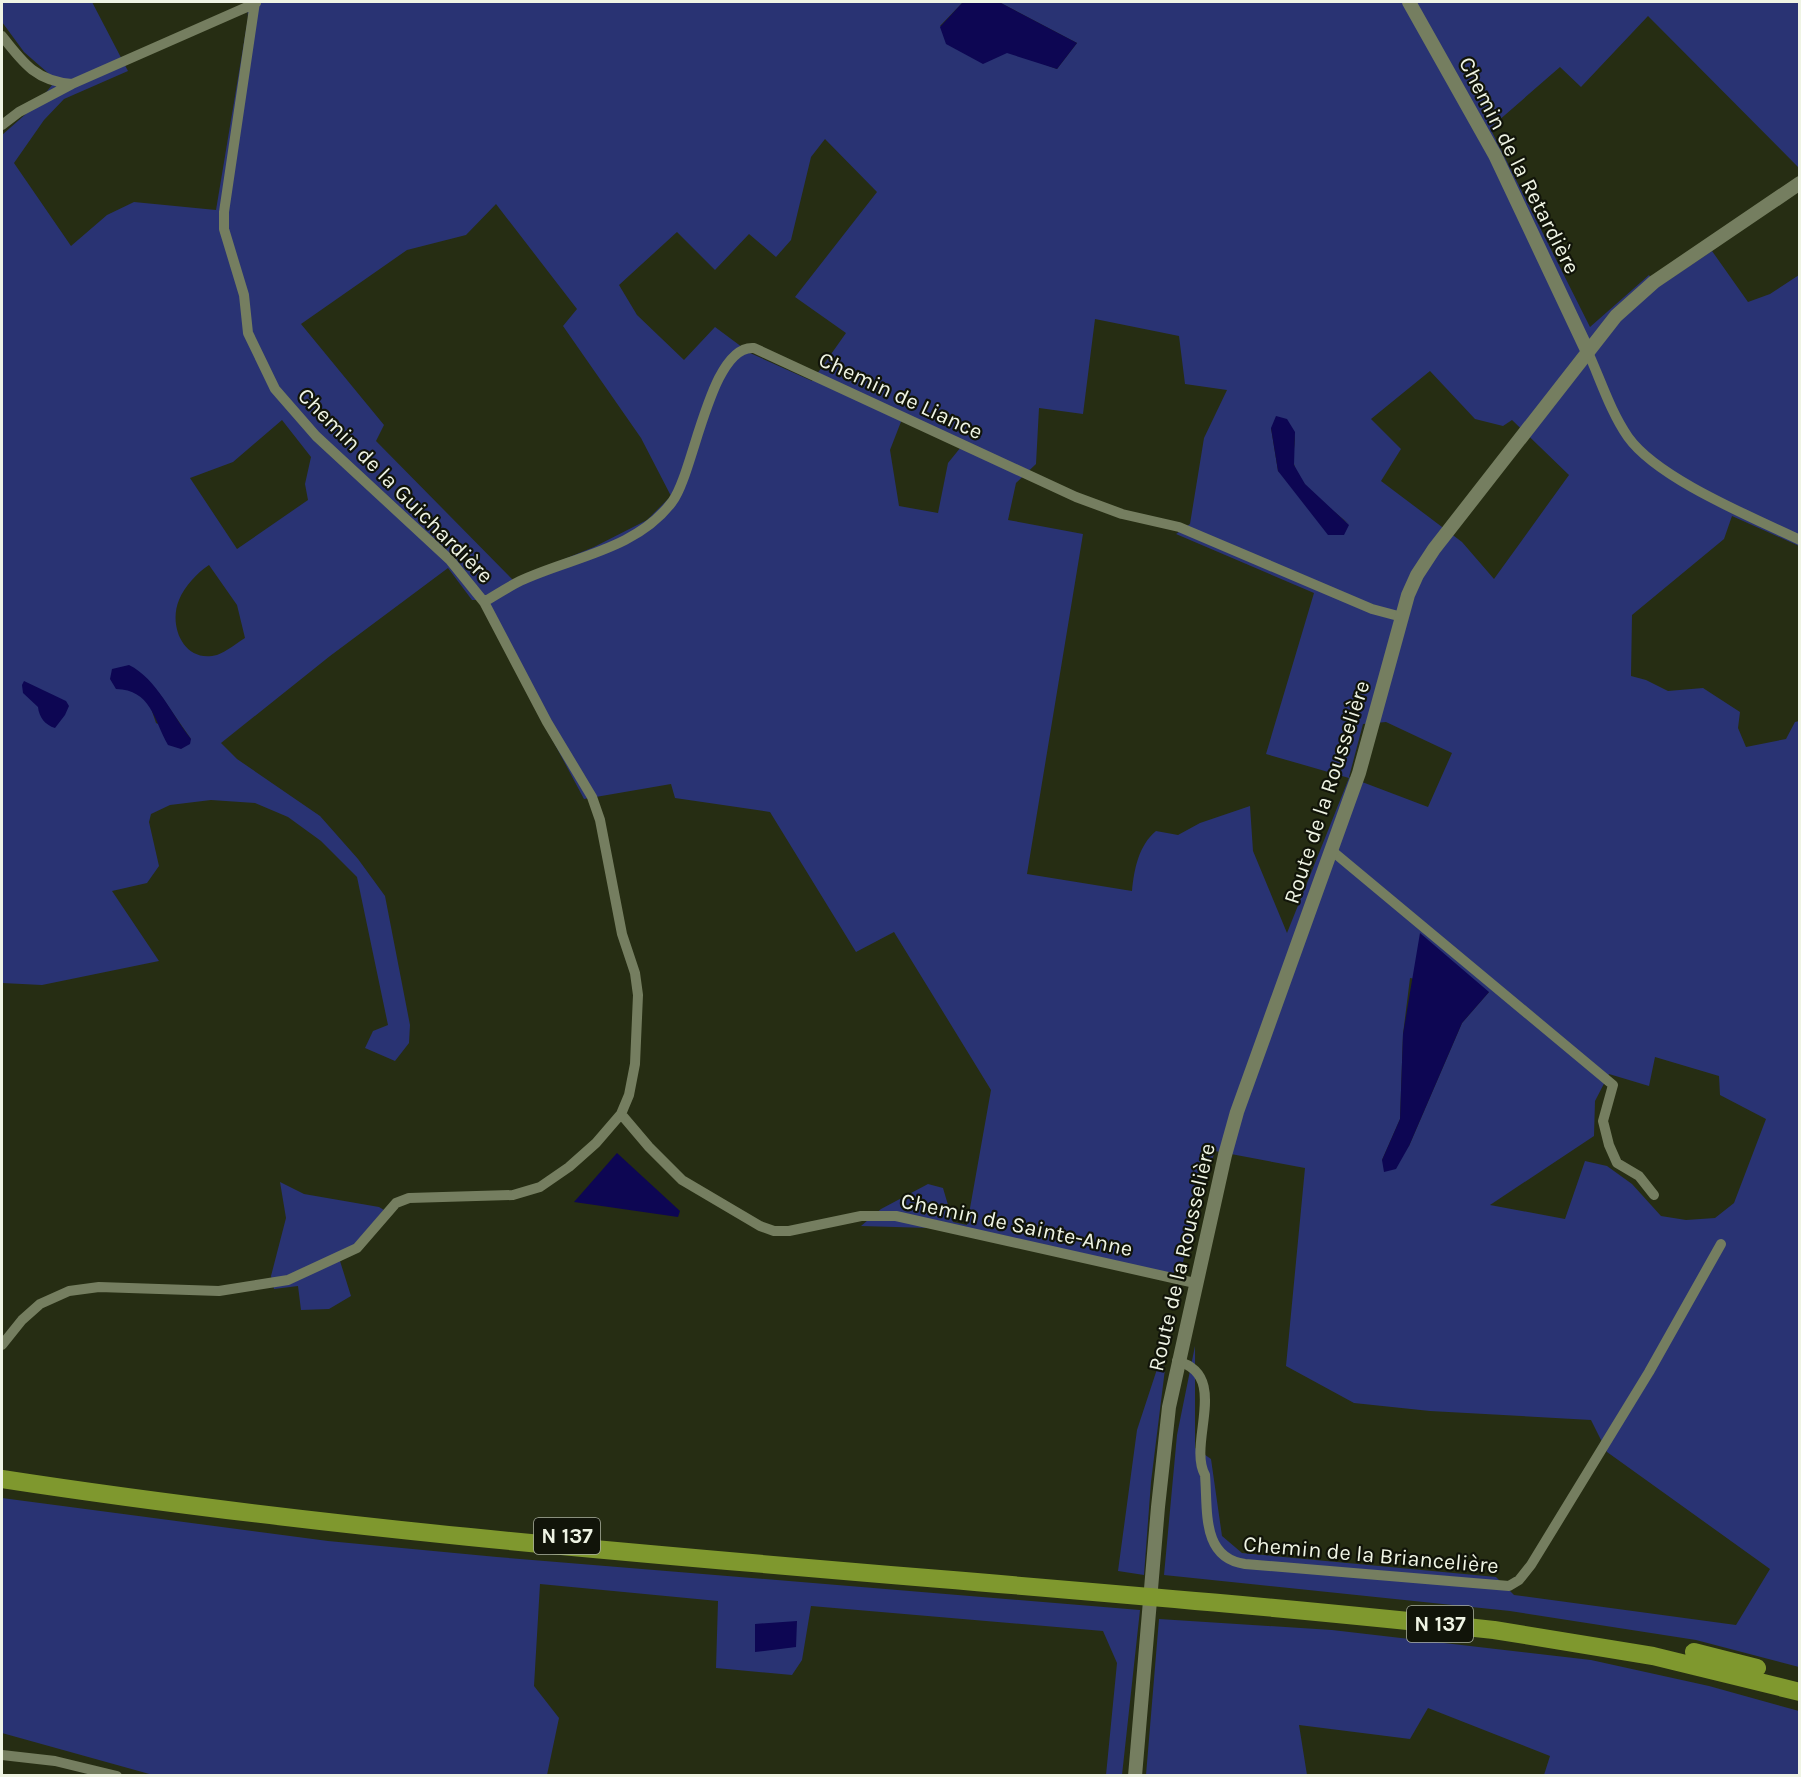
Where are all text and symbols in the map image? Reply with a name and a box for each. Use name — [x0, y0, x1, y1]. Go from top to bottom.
street label: Chemin de la Retardière — [1453, 53, 1585, 278]
street label: Chemin de Liance — [814, 346, 987, 445]
street label: Chemin de la Guichardière — [292, 383, 498, 589]
street label: Route de la Rousselière — [1279, 677, 1375, 907]
street label: Route de la Rousselière — [1143, 1141, 1221, 1374]
street label: Chemin de Sainte-Anne — [899, 1188, 1135, 1262]
road number: N 137 — [534, 1518, 600, 1554]
street label: Chemin de la Briancelière — [1242, 1531, 1500, 1579]
road number: N 137 — [1407, 1606, 1473, 1642]

